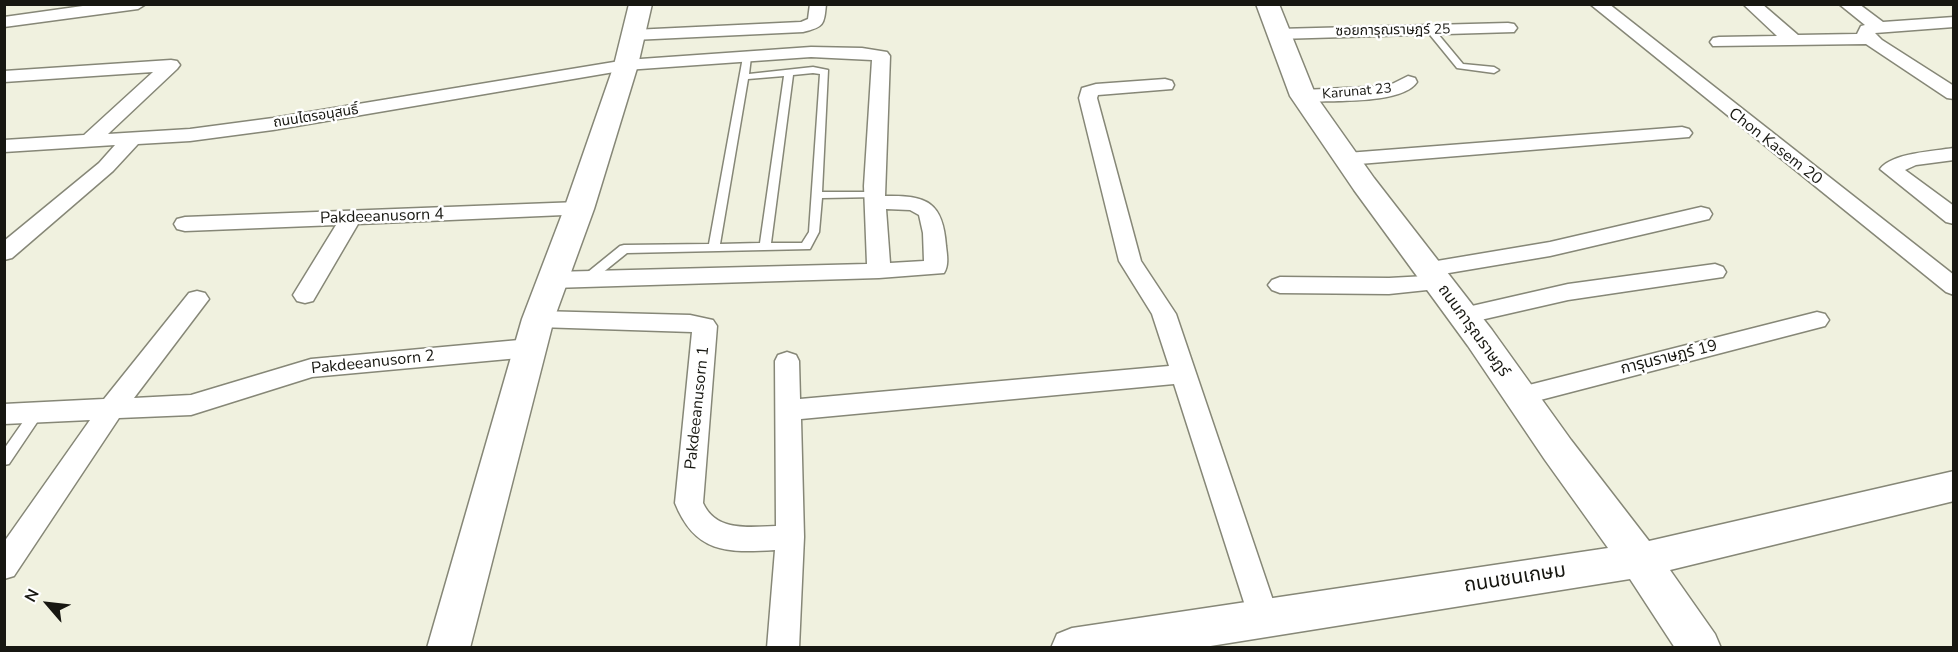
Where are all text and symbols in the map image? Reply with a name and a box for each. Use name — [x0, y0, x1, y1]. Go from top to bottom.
street label: ซอยการุณราษฎร์ 25 — [1335, 22, 1451, 40]
street label: Karunat 23 — [1322, 81, 1392, 103]
street label: ถนนไตรอนุสนธิ์ — [272, 102, 360, 132]
street label: Chon Kasem 20 — [1724, 104, 1826, 190]
street label: Pakdeeanusorn 4 — [320, 205, 444, 229]
street label: ถนนการุณราษฏร์ — [1433, 281, 1513, 381]
street label: การุนราษฏร์ 19 — [1619, 337, 1719, 379]
street label: Pakdeeanusorn 1 — [682, 345, 714, 471]
street label: Pakdeeanusorn 2 — [310, 347, 436, 379]
street label: ถนนชนเกษม — [1462, 559, 1568, 599]
north arrow — [18, 574, 78, 634]
text: N — [20, 585, 45, 606]

